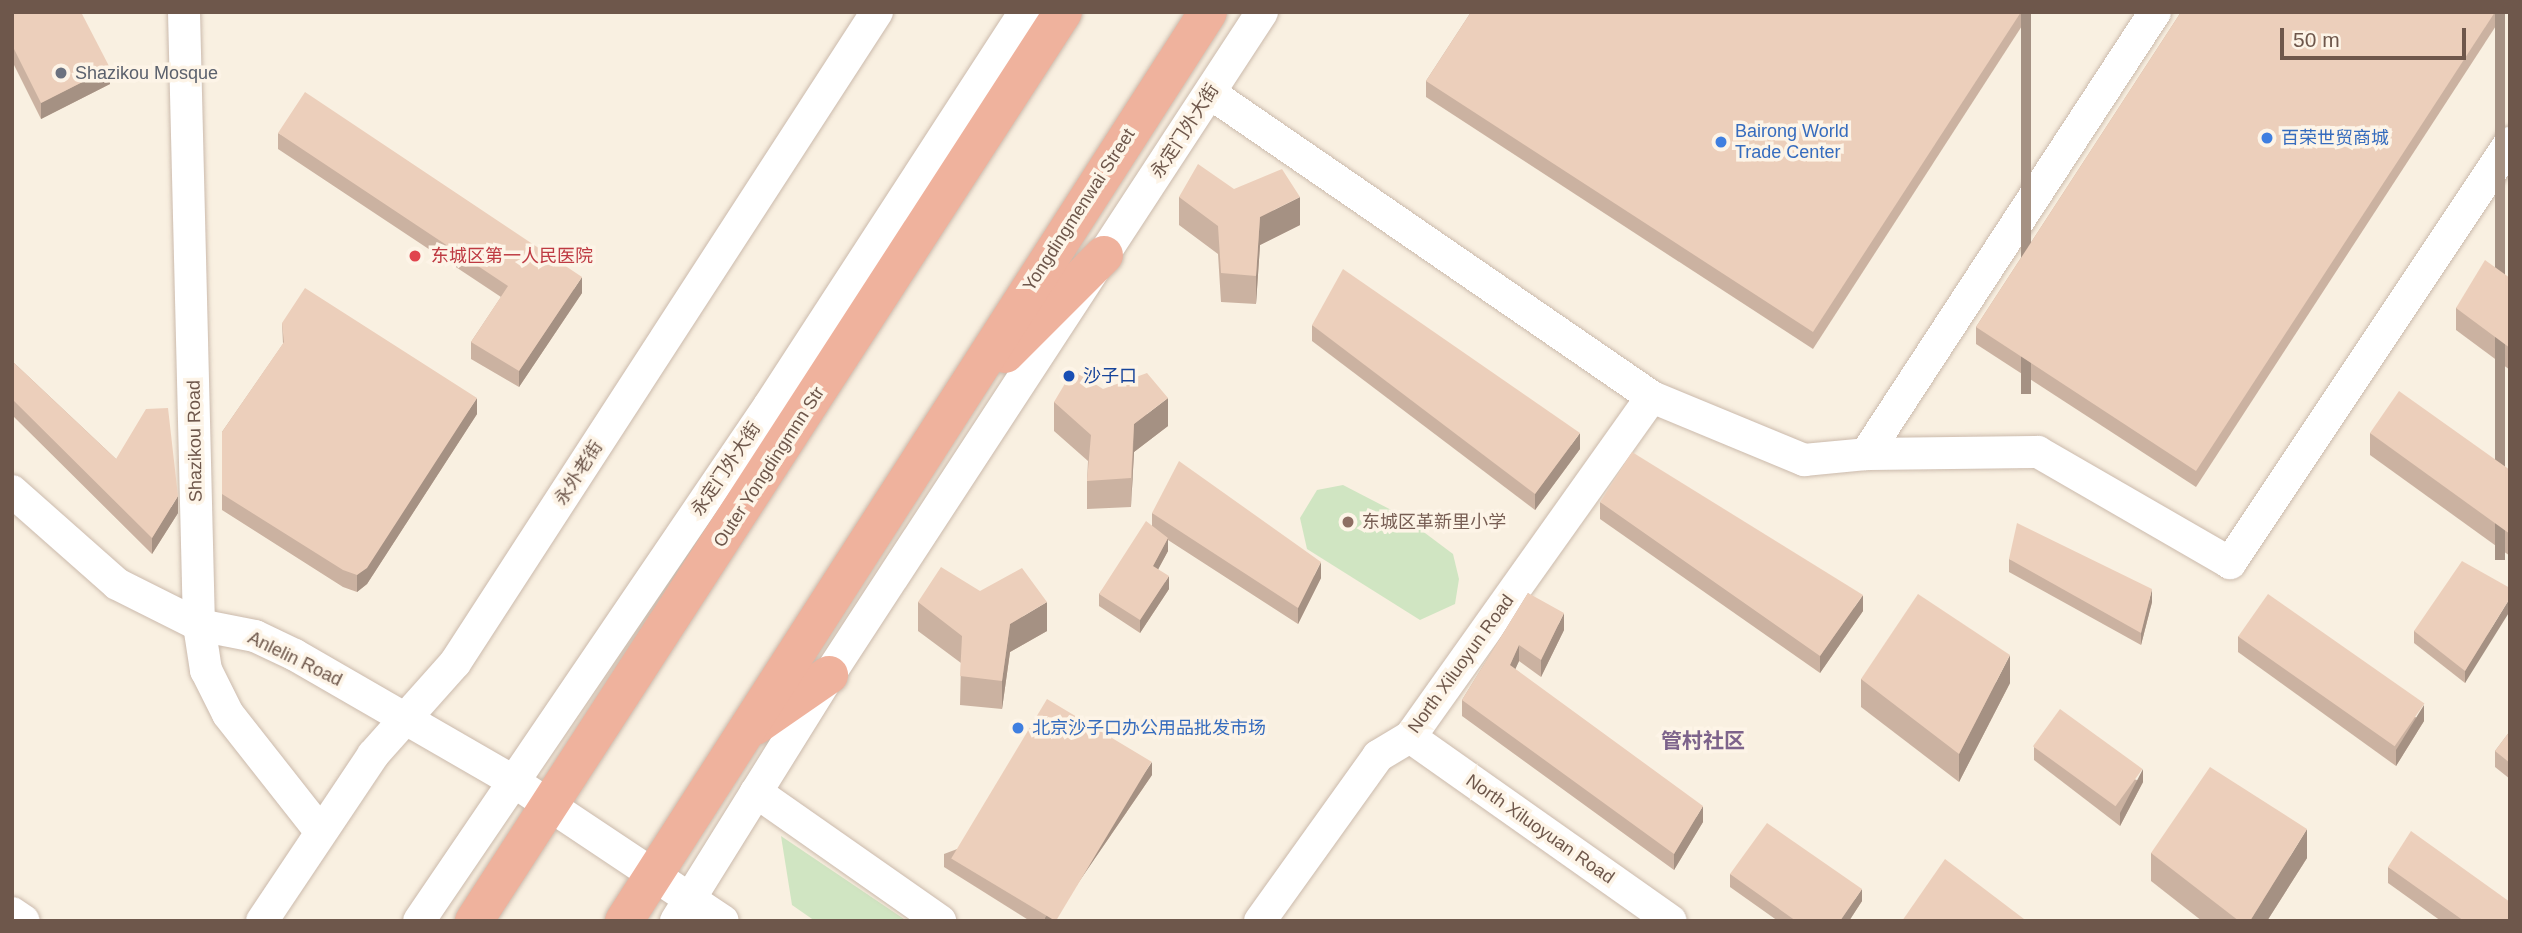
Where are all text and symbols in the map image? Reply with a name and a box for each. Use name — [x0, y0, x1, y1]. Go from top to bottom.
scale bar — [2284, 14, 2470, 58]
text: 50 m — [2293, 28, 2340, 51]
place label: Shazikou Mosque — [75, 62, 218, 84]
marker: Shazikou Mosque — [53, 65, 69, 81]
street label: 永定门外大街 — [1147, 80, 1223, 182]
place label: Bairong World Trade Center — [1735, 121, 1849, 164]
street label: Yongdingmenwai Street — [1018, 125, 1140, 295]
place label: 百荣世贸商城 — [2281, 127, 2389, 149]
marker: 百荣世贸商城 — [2259, 130, 2275, 146]
marker: Bairong World Trade Center — [1713, 134, 1729, 150]
place label: 东城区第一人民医院 — [431, 245, 593, 267]
marker: 东城区第一人民医院 — [405, 246, 425, 266]
place label: 沙子口 — [1083, 365, 1137, 387]
marker: 沙子口 — [1061, 368, 1077, 384]
street label: Shazikou Road — [183, 380, 207, 502]
street label: Outer Yongdingmnn Str — [709, 383, 829, 551]
street label: 永定门外大街 — [687, 418, 765, 520]
street label: 永外老街 — [550, 437, 608, 509]
place label: 东城区革新里小学 — [1362, 511, 1506, 533]
marker: 东城区革新里小学 — [1340, 514, 1356, 530]
street label: North Xiluoyun Road — [1403, 590, 1519, 738]
street label: Anlelin Road — [244, 627, 346, 691]
place label: 北京沙子口办公用品批发市场 — [1032, 717, 1266, 739]
marker: 北京沙子口办公用品批发市场 — [1010, 720, 1026, 736]
district label: 管村社区 — [1661, 728, 1745, 754]
street label: North Xiluoyuan Road — [1462, 770, 1618, 888]

